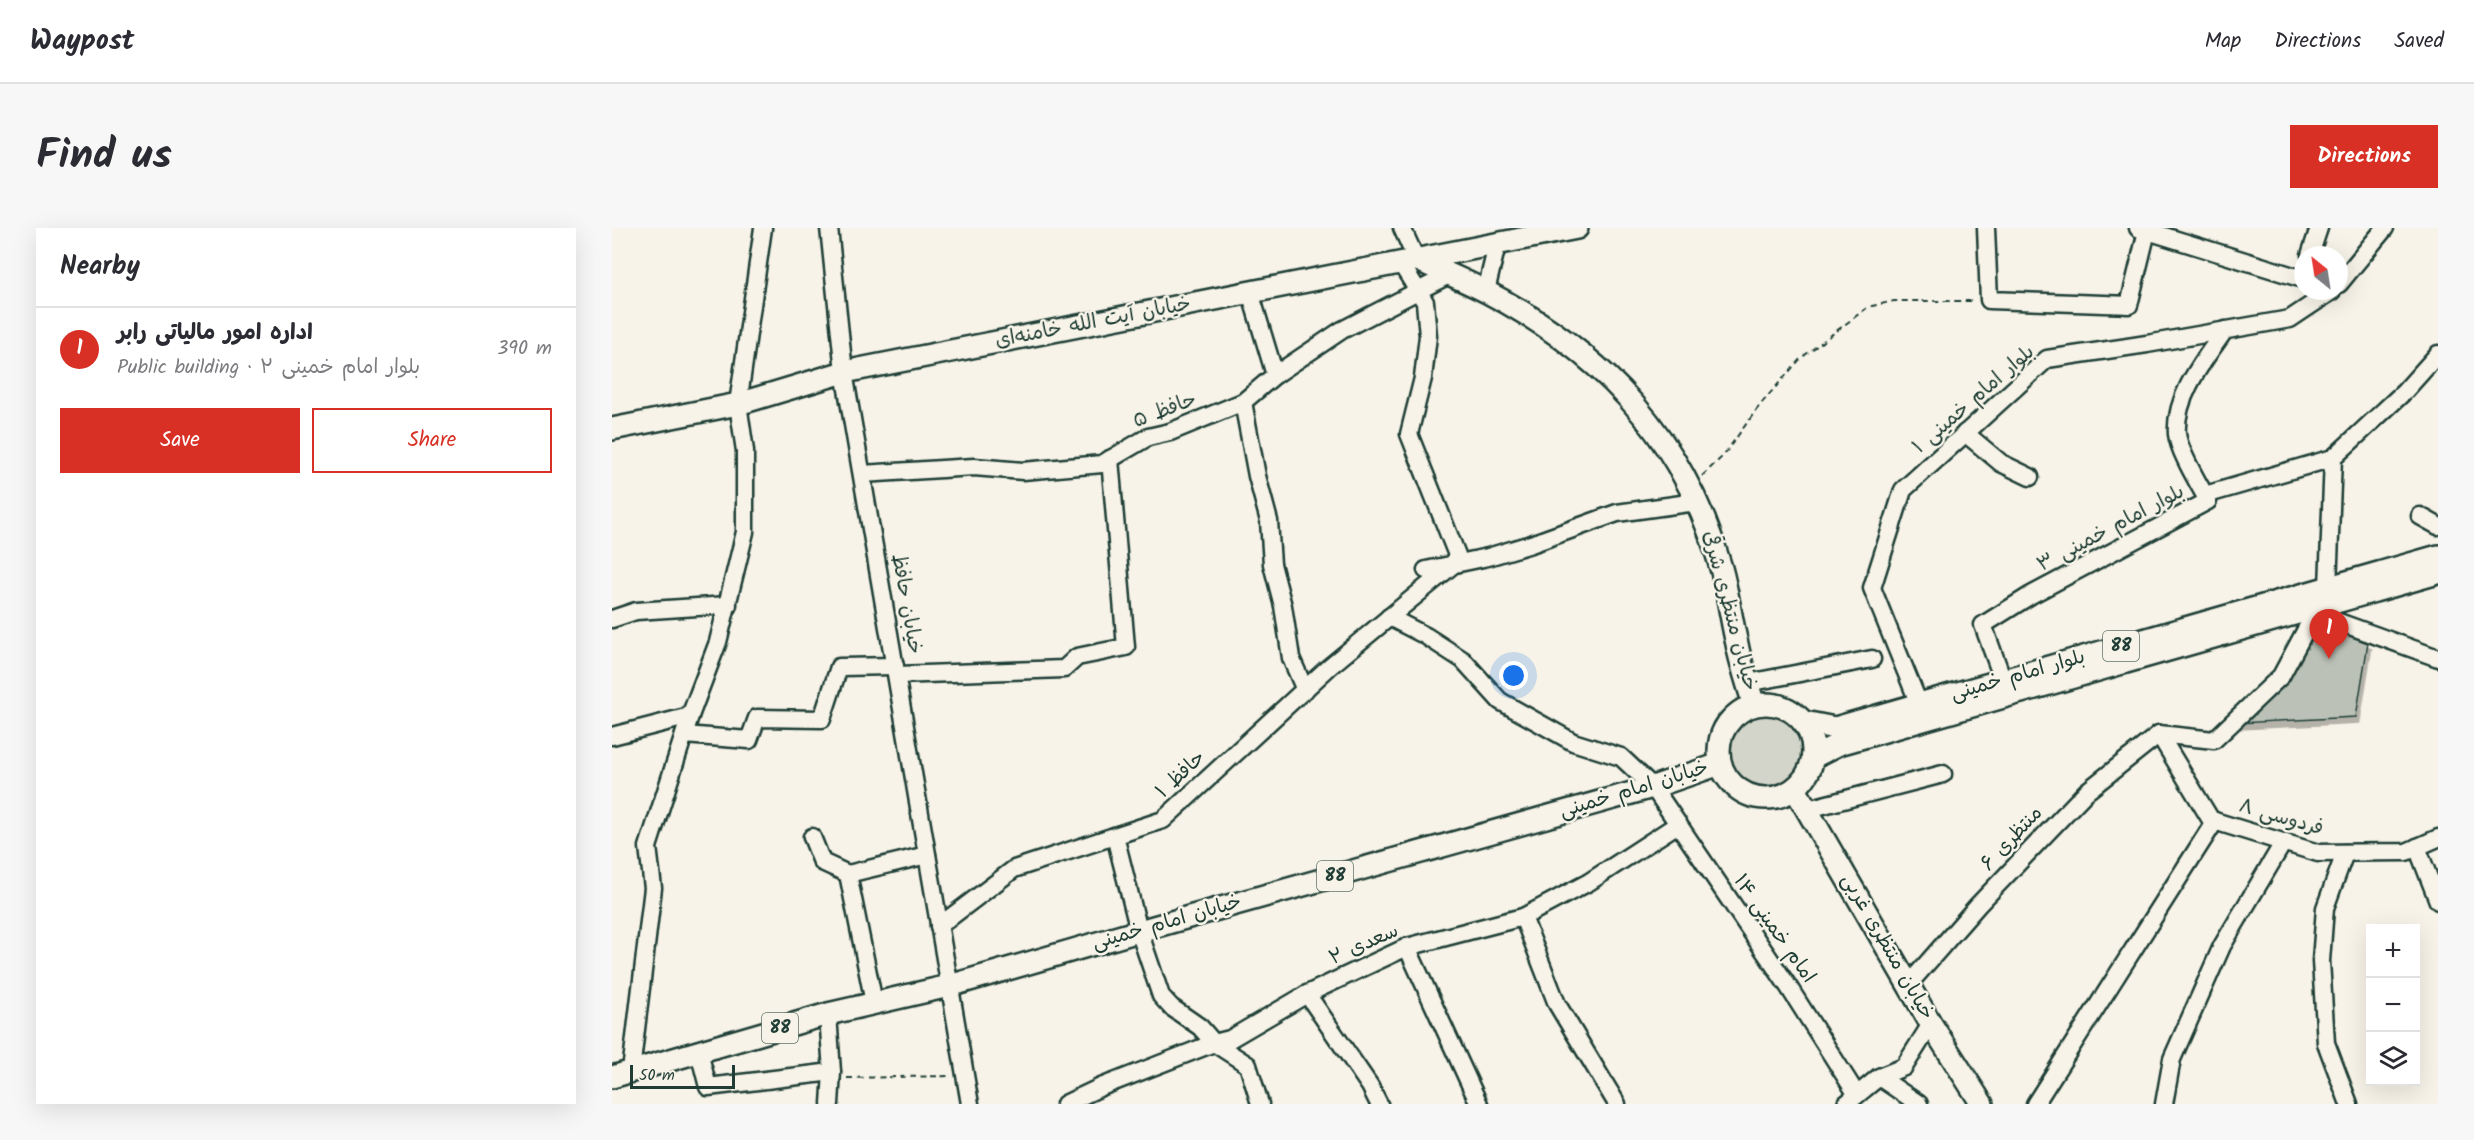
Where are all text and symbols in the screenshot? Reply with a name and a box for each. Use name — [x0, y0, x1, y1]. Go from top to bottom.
text: Waypost — [30, 19, 134, 64]
text: Map — [2205, 25, 2241, 58]
text: Directions — [2274, 25, 2361, 58]
text: Saved — [2394, 25, 2444, 58]
text: Find us — [36, 123, 172, 190]
button: Directions — [2290, 125, 2438, 188]
text: Nearby — [60, 246, 140, 288]
north arrow — [2294, 246, 2348, 300]
street label: خیابان آیت الله خامنه‌ای — [992, 288, 1194, 358]
text: اداره امور مالیاتی رابر — [117, 316, 313, 351]
text: 1 — [76, 333, 83, 365]
text: 390 m — [497, 333, 552, 365]
street label: بلوار امام خمینی ۱ — [1905, 337, 2043, 463]
text: Public building · بلوار امام خمینی ۲ — [117, 352, 420, 384]
street label: حافظ ۵ — [1129, 384, 1201, 438]
button: Save — [60, 408, 300, 473]
button: Share — [312, 408, 552, 473]
street label: بلوار امام خمینی ۳ — [2032, 477, 2190, 581]
street label: خیابان منتظری شرقی — [1692, 527, 1766, 695]
street label: خیابان حافظ — [881, 551, 931, 657]
pin: 1 — [2310, 610, 2348, 659]
road number: 88 — [2103, 631, 2139, 661]
street label: بلوار امام خمینی — [1947, 642, 2089, 710]
your location — [1499, 661, 1528, 690]
street label: حافظ ۱ — [1148, 743, 1214, 807]
street label: خیابان امام خمینی — [1556, 752, 1712, 828]
street label: فردوسی ۸ — [2235, 791, 2327, 845]
street label: منتظری ۶ — [1973, 799, 2051, 879]
road number: 88 — [1317, 861, 1353, 891]
street label: امام خمینی ۱۴ — [1724, 868, 1824, 990]
street label: خیابان منتظری غربی — [1832, 868, 1942, 1026]
street label: خیابان امام خمینی — [1088, 886, 1246, 960]
street label: سعدی ۲ — [1324, 915, 1404, 975]
map controls — [2366, 924, 2420, 1086]
button: + — [2366, 924, 2420, 978]
button: − — [2366, 978, 2420, 1032]
road number: 88 — [762, 1013, 798, 1043]
button: layers — [2366, 1032, 2420, 1086]
scale bar — [630, 1062, 735, 1090]
text: 50 m — [639, 1063, 675, 1088]

